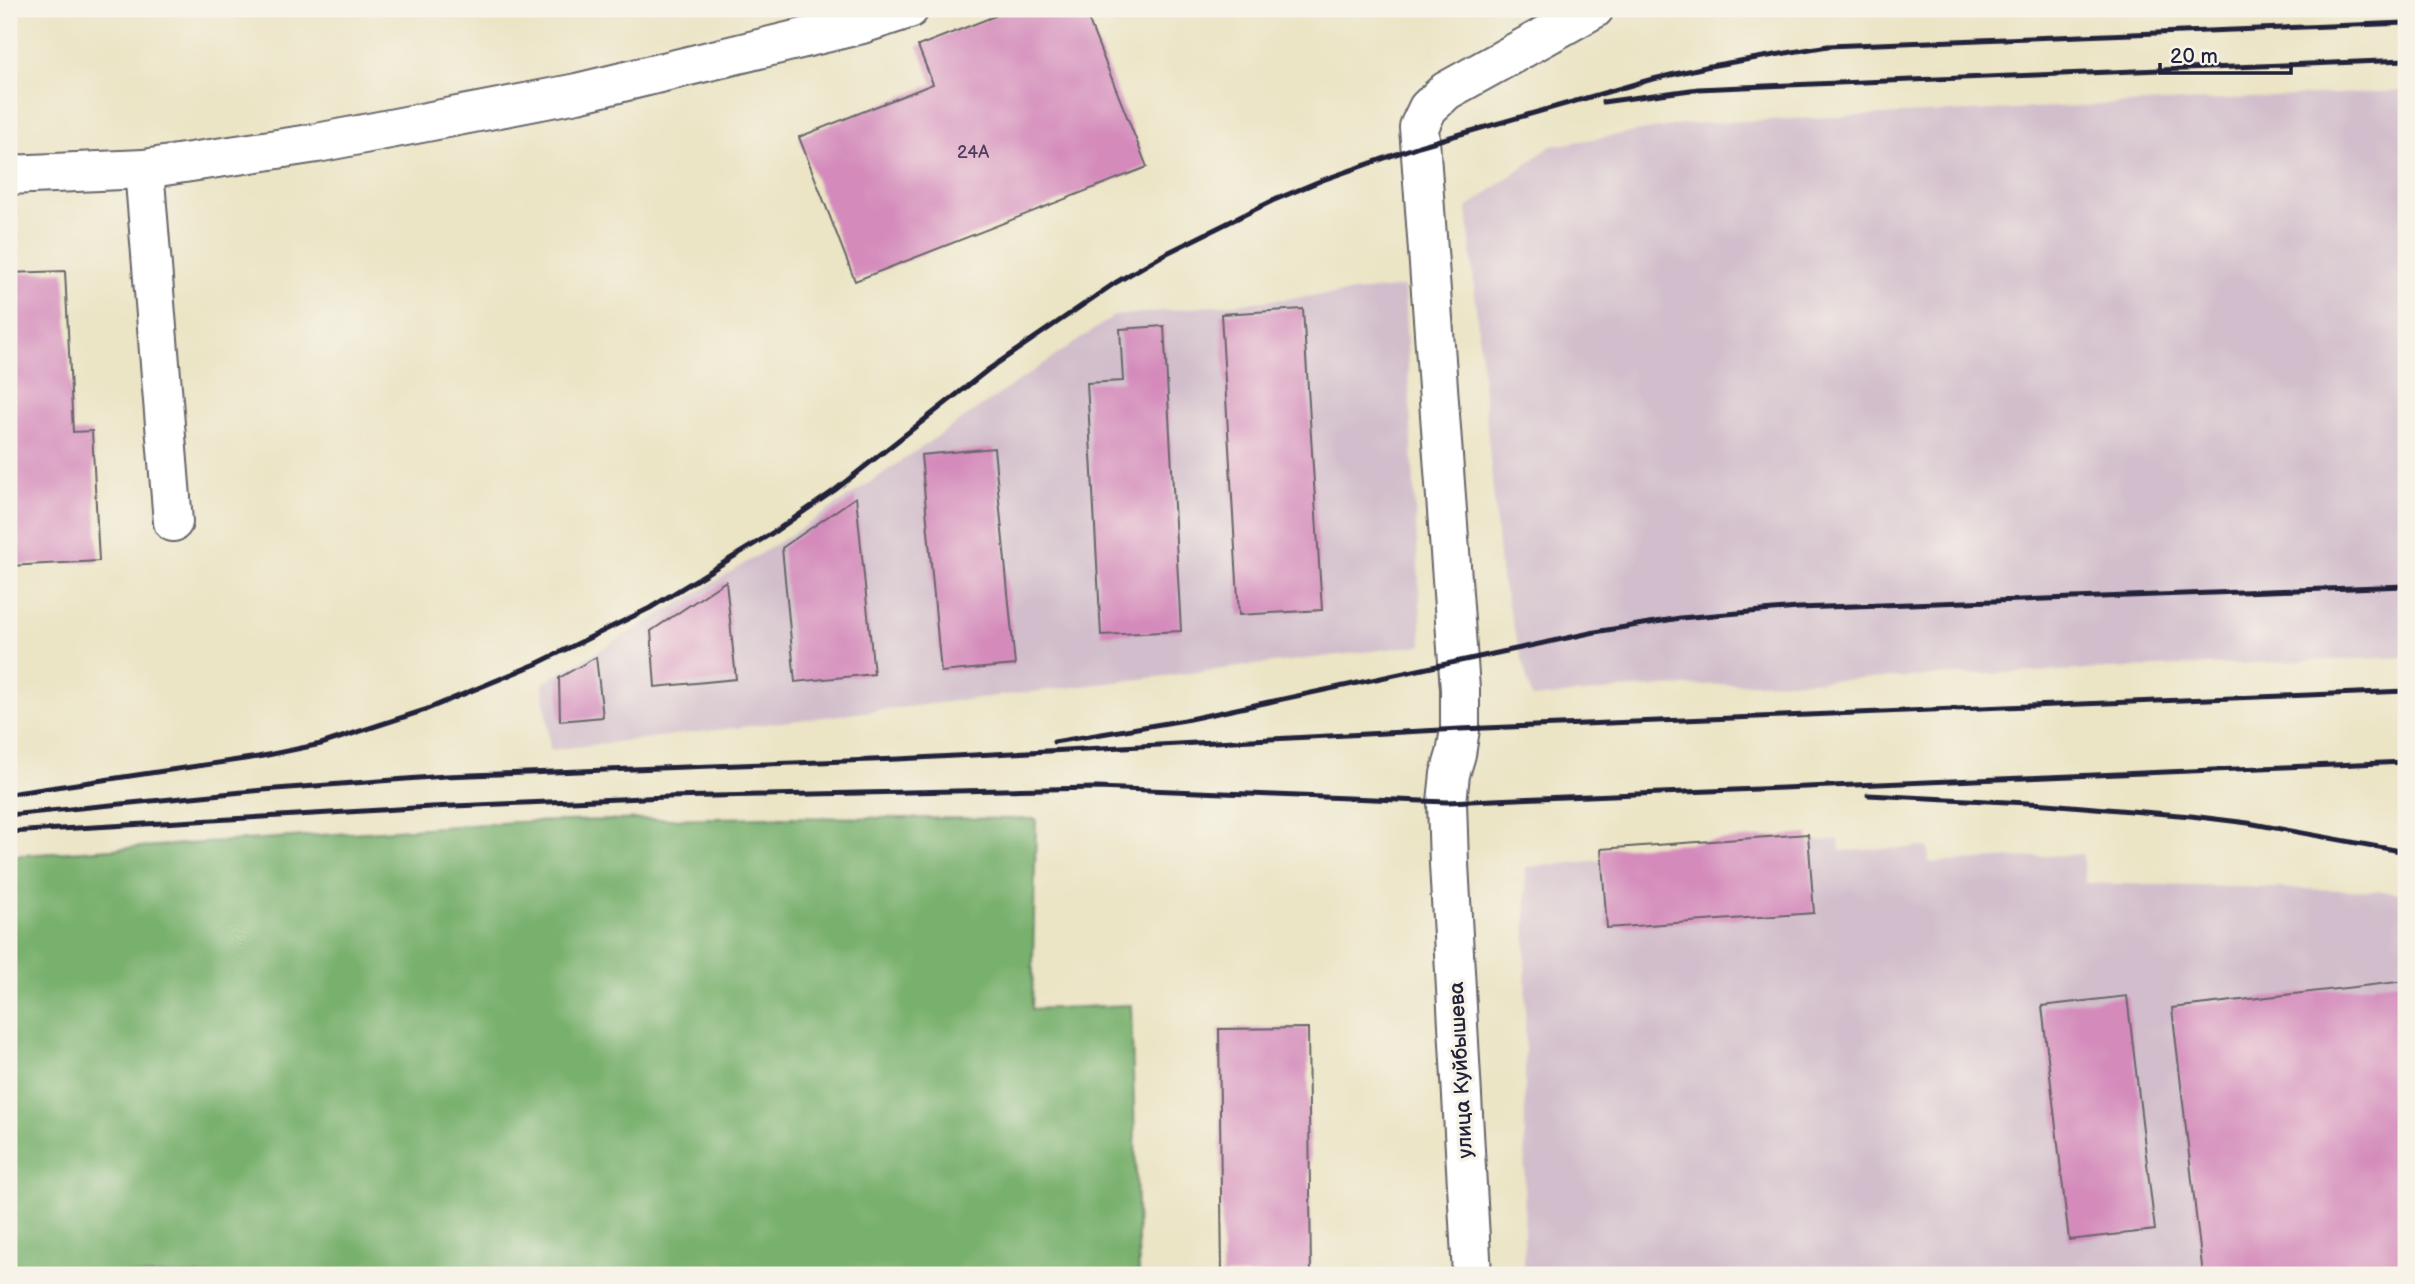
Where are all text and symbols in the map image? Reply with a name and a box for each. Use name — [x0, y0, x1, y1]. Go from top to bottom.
scale bar — [2160, 32, 2291, 76]
text: 20 m — [2170, 44, 2218, 69]
house number: 24А — [957, 142, 989, 163]
street label: улица Куйбышева — [1444, 980, 1478, 1159]

